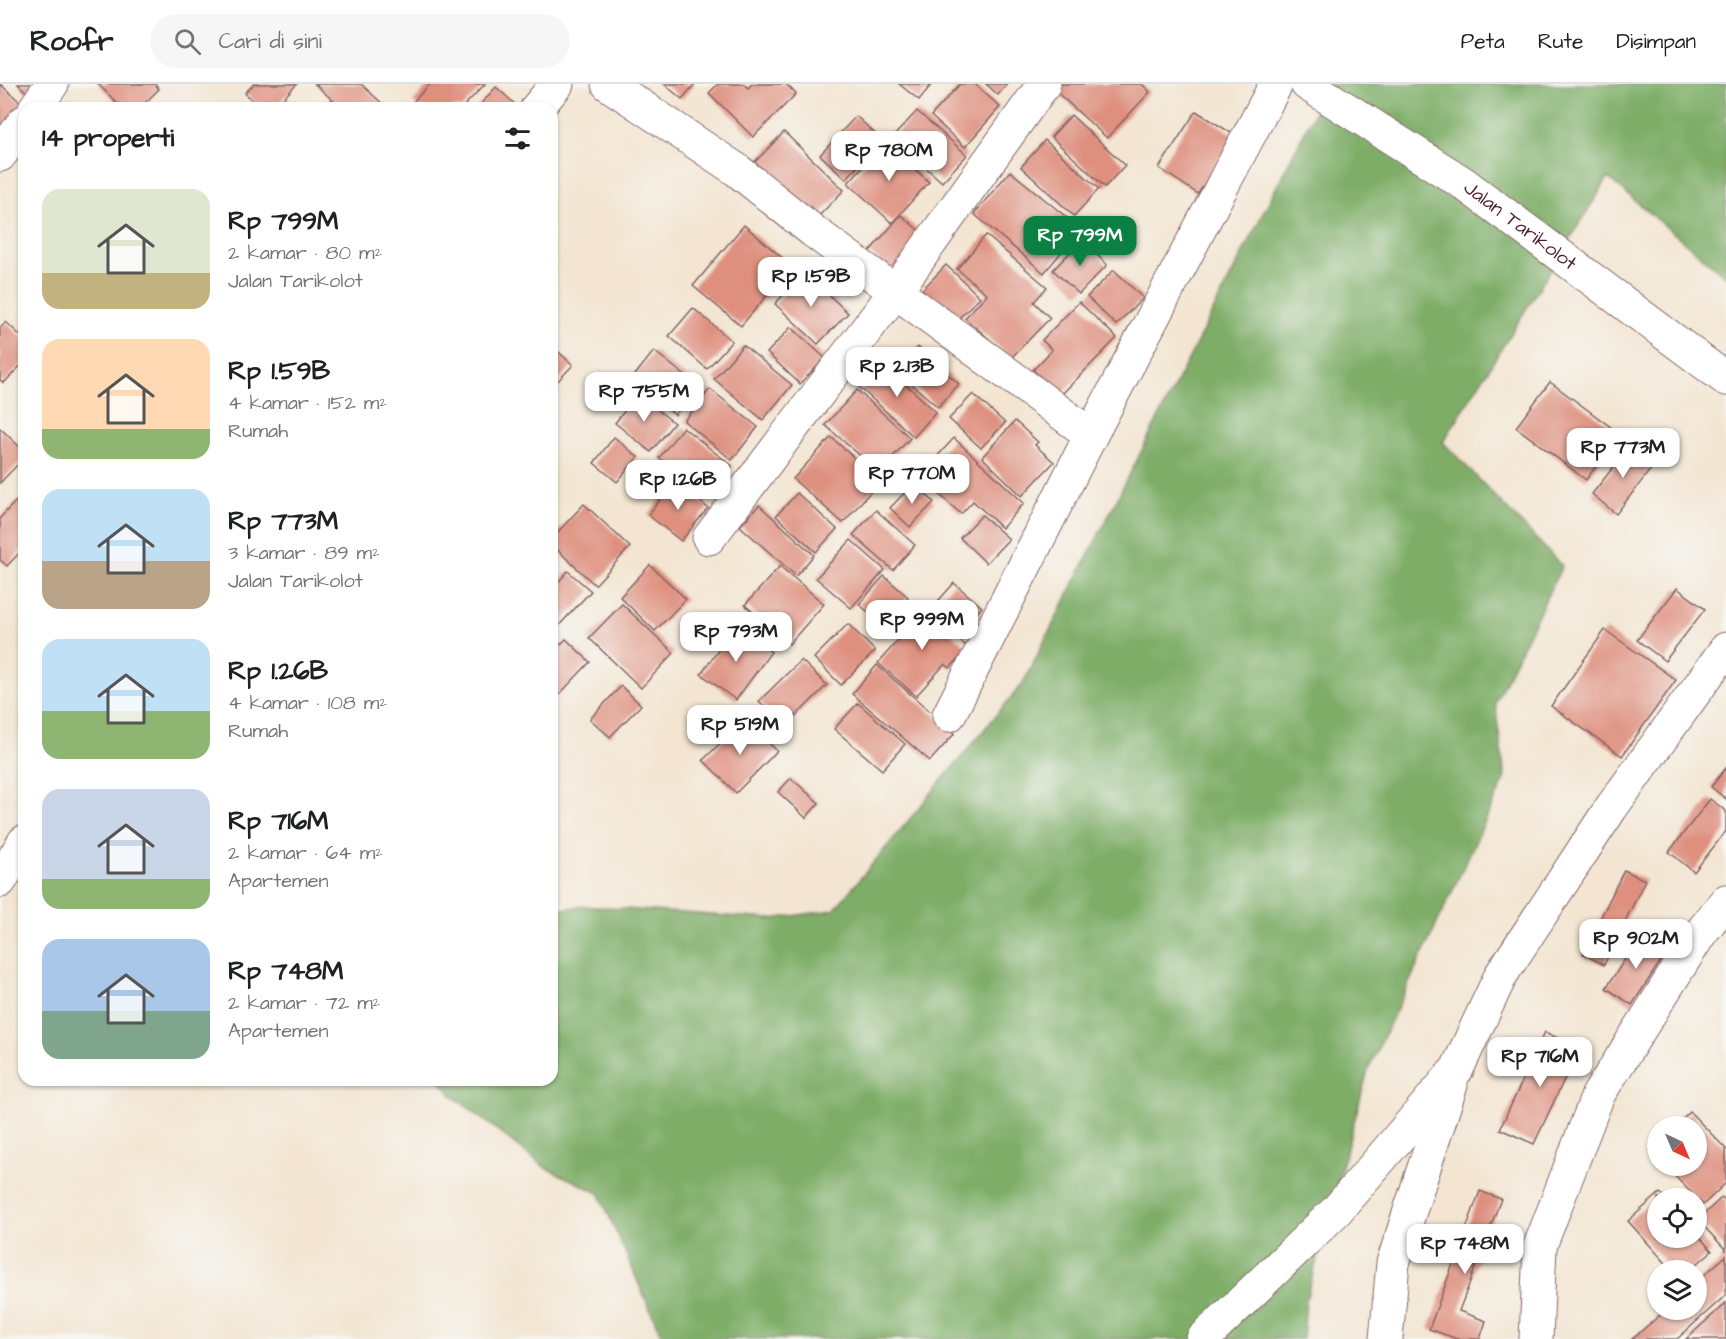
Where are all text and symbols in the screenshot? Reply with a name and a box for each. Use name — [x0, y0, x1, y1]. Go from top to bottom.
search box — [150, 14, 570, 68]
text: Roofr — [30, 22, 114, 61]
icon: search — [171, 25, 204, 58]
text: Cari di sini — [219, 26, 322, 57]
text: Peta — [1461, 27, 1505, 56]
text: Rute — [1538, 27, 1583, 56]
text: Disimpan — [1616, 27, 1696, 56]
text: 14 properti — [42, 120, 174, 156]
icon: filters — [501, 122, 534, 155]
pin: Rp 780M — [834, 131, 944, 182]
text: Rp 780M — [845, 136, 933, 164]
street label: Jalan Tarikolot — [1458, 174, 1583, 277]
text: Rp 799M — [228, 203, 339, 239]
icon: home — [90, 213, 162, 285]
pin: Rp 799M — [1025, 216, 1135, 267]
text: Rp 799M — [1037, 221, 1123, 249]
text: 2 kamar · 80 m² — [228, 239, 382, 267]
pin: Rp 1.59B — [749, 257, 873, 308]
text: Rp 1.59B — [772, 262, 850, 290]
text: Jalan Tarikolot — [228, 267, 363, 295]
pin: Rp 2.13B — [835, 347, 959, 398]
text: Rp 2.13B — [860, 352, 934, 380]
text: Rp 1.59B — [228, 353, 330, 389]
icon: home — [90, 363, 162, 435]
pin: Rp 755M — [589, 372, 699, 423]
text: Rp 755M — [599, 377, 689, 405]
text: 4 kamar · 152 m² — [228, 389, 387, 417]
text: Rumah — [228, 417, 288, 445]
pin: Rp 773M — [1568, 428, 1678, 479]
text: Rp 773M — [1581, 433, 1665, 461]
pin: Rp 770M — [857, 454, 967, 505]
text: Rp 770M — [868, 459, 956, 487]
pin: Rp 1.26B — [616, 460, 740, 511]
text: Rp 1.26B — [640, 465, 716, 493]
text: Rp 773M — [228, 503, 338, 539]
icon: home — [90, 513, 162, 585]
text: 3 kamar · 89 m² — [228, 539, 380, 567]
text: Jalan Tarikolot — [228, 567, 363, 595]
pin: Rp 999M — [867, 600, 977, 651]
text: Rp 999M — [880, 605, 964, 633]
pin: Rp 793M — [681, 612, 791, 663]
text: Rp 793M — [694, 617, 778, 645]
text: Rp 1.26B — [228, 653, 328, 689]
icon: home — [90, 663, 162, 735]
text: 4 kamar · 108 m² — [228, 689, 387, 717]
pin: Rp 519M — [685, 705, 795, 756]
text: Rp 519M — [701, 710, 779, 738]
text: Rumah — [228, 717, 288, 745]
text: Rp 716M — [228, 803, 329, 839]
icon: home — [90, 813, 162, 885]
text: 2 kamar · 64 m² — [228, 839, 383, 867]
text: Apartemen — [228, 867, 328, 895]
pin: Rp 902M — [1581, 919, 1691, 970]
text: Rp 902M — [1593, 924, 1679, 952]
text: Rp 748M — [228, 953, 343, 989]
icon: home — [90, 963, 162, 1035]
text: 2 kamar · 72 m² — [228, 989, 380, 1017]
text: Apartemen — [228, 1017, 328, 1045]
pin: Rp 716M — [1485, 1037, 1595, 1088]
text: Rp 716M — [1501, 1042, 1579, 1070]
north arrow — [1647, 1116, 1707, 1176]
map controls — [1647, 1116, 1707, 1320]
button: locate — [1647, 1188, 1707, 1248]
pin: Rp 748M — [1410, 1224, 1520, 1275]
text: Rp 748M — [1421, 1229, 1509, 1257]
button: layers — [1647, 1260, 1707, 1320]

